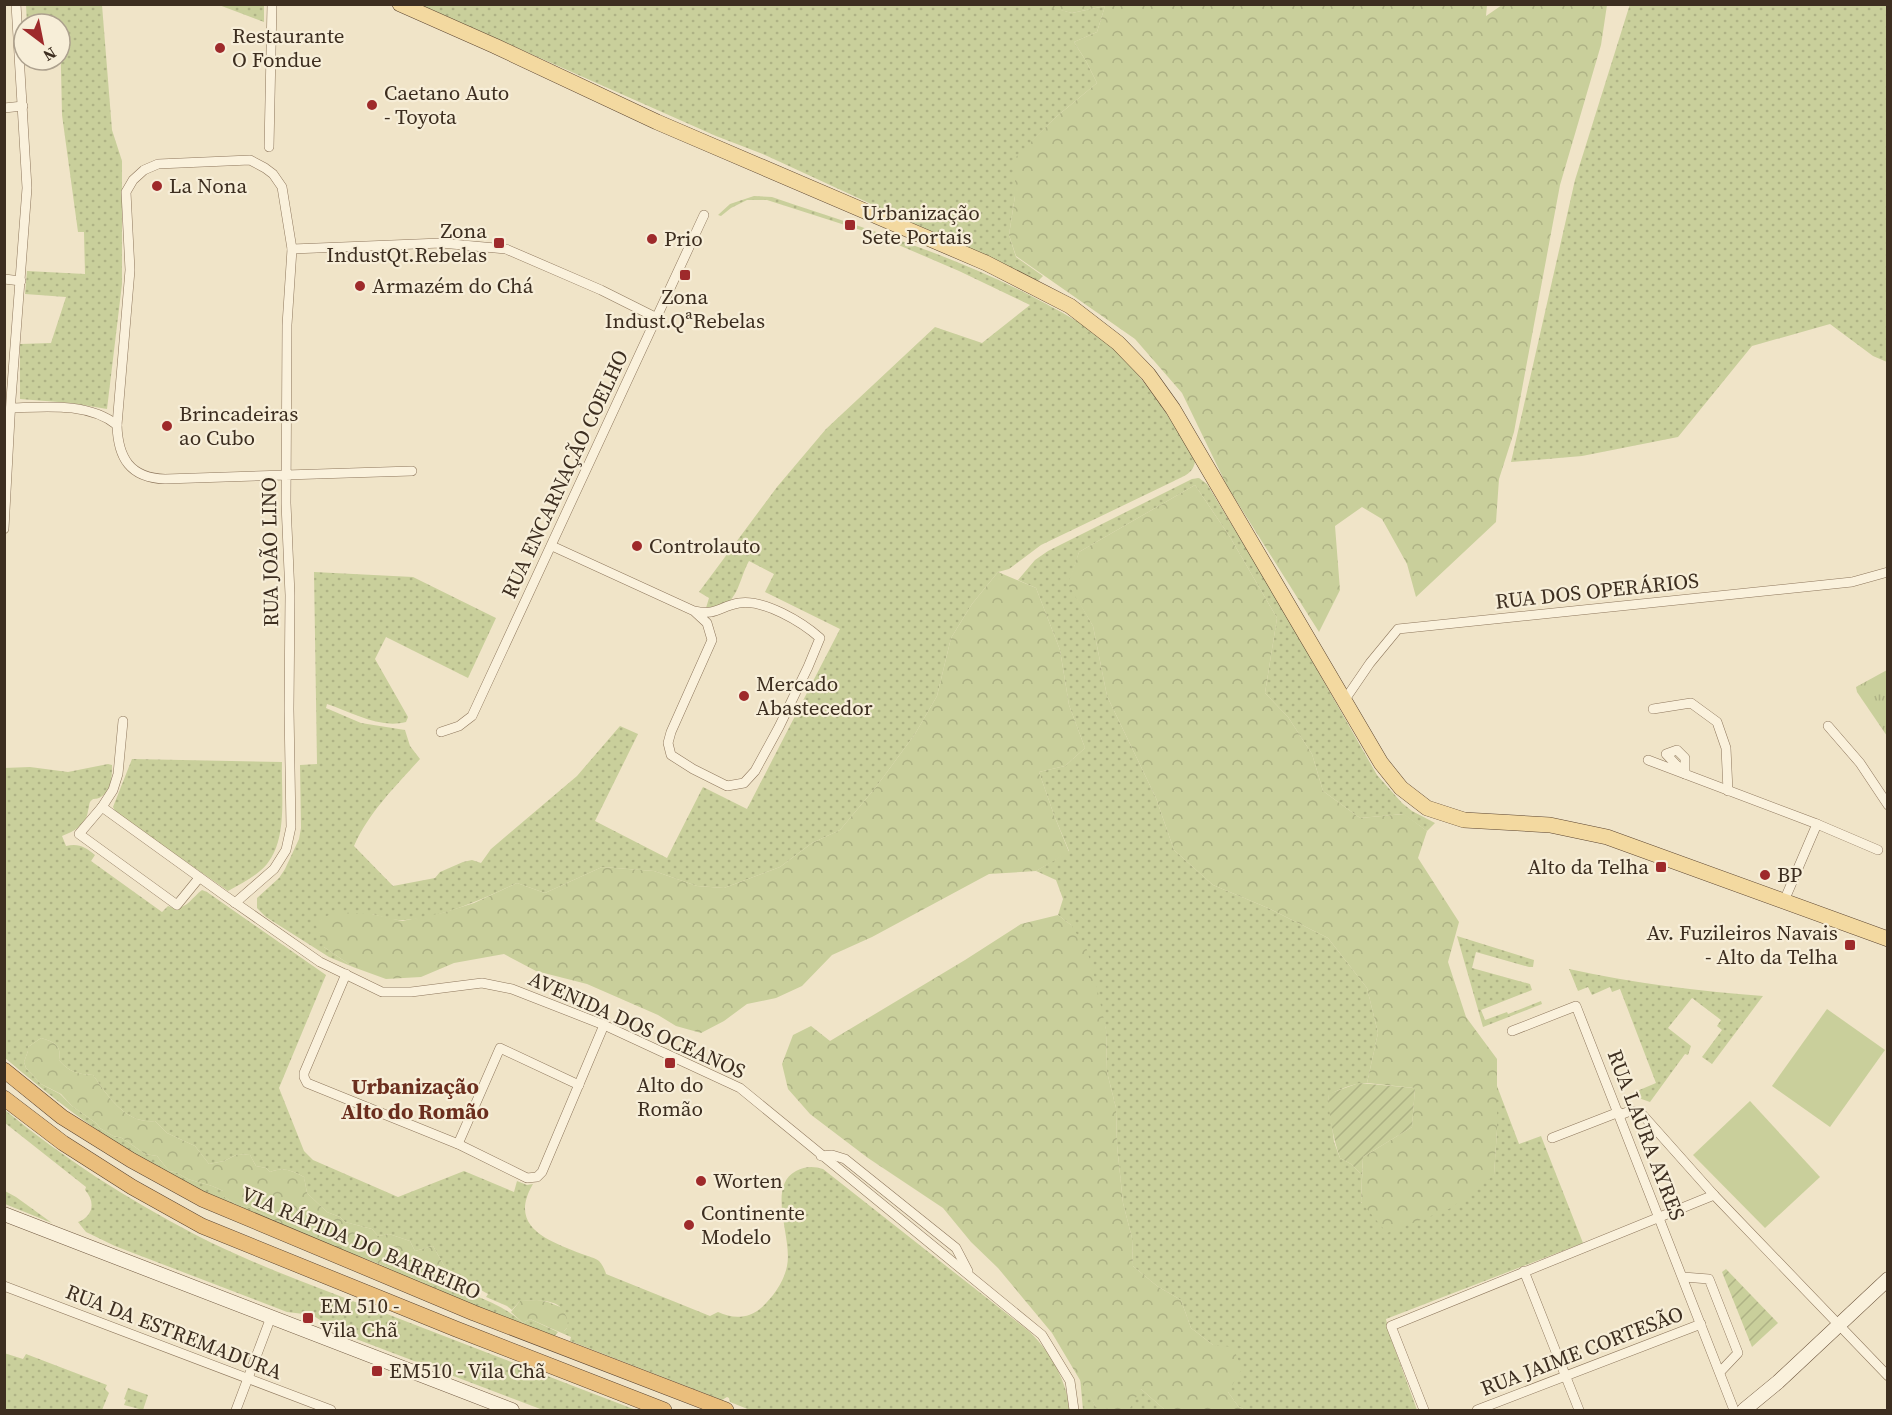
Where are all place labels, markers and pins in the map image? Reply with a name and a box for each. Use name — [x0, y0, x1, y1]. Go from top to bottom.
place label: Restaurante O Fondue — [232, 21, 344, 74]
marker: Restaurante O Fondue — [213, 41, 227, 55]
place label: Caetano Auto - Toyota — [384, 78, 509, 131]
marker: Caetano Auto - Toyota — [365, 98, 379, 112]
place label: La Nona — [169, 171, 248, 200]
marker: La Nona — [150, 179, 164, 193]
place label: Urbanização Sete Portais — [862, 198, 980, 251]
place label: Zona IndustQt.Rebelas — [326, 216, 487, 269]
marker: Urbanização Sete Portais — [843, 218, 857, 232]
place label: Prio — [664, 224, 703, 253]
marker: Prio — [645, 232, 659, 246]
marker: Zona IndustQt.Rebelas — [492, 236, 506, 250]
marker: Zona Indust.QªRebelas — [678, 268, 692, 282]
place label: Armazém do Chá — [372, 271, 534, 300]
marker: Armazém do Chá — [353, 279, 367, 293]
place label: Zona Indust.QªRebelas — [605, 282, 765, 335]
place label: Brincadeiras ao Cubo — [179, 399, 298, 452]
marker: Brincadeiras ao Cubo — [160, 419, 174, 433]
place label: Controlauto — [649, 531, 761, 560]
marker: Controlauto — [630, 539, 644, 553]
place label: Mercado Abastecedor — [756, 669, 873, 722]
marker: Mercado Abastecedor — [737, 689, 751, 703]
place label: Alto da Telha — [1527, 852, 1649, 881]
marker: Alto da Telha — [1654, 860, 1668, 874]
place label: BP — [1777, 860, 1802, 889]
marker: BP — [1758, 868, 1772, 882]
place label: Av. Fuzileiros Navais - Alto da Telha — [1646, 918, 1838, 971]
marker: Av. Fuzileiros Navais - Alto da Telha — [1843, 938, 1857, 952]
marker: Alto do Romão — [663, 1056, 677, 1070]
place label: Alto do Romão — [637, 1070, 703, 1123]
place label: Worten — [713, 1166, 783, 1195]
marker: Worten — [694, 1174, 708, 1188]
place label: Continente Modelo — [701, 1198, 805, 1251]
marker: Continente Modelo — [682, 1218, 696, 1232]
place label: EM 510 - Vila Chã — [320, 1291, 399, 1344]
marker: EM 510 - Vila Chã — [301, 1311, 315, 1325]
place label: EM510 - Vila Chã — [389, 1356, 546, 1385]
marker: EM510 - Vila Chã — [370, 1364, 384, 1378]

